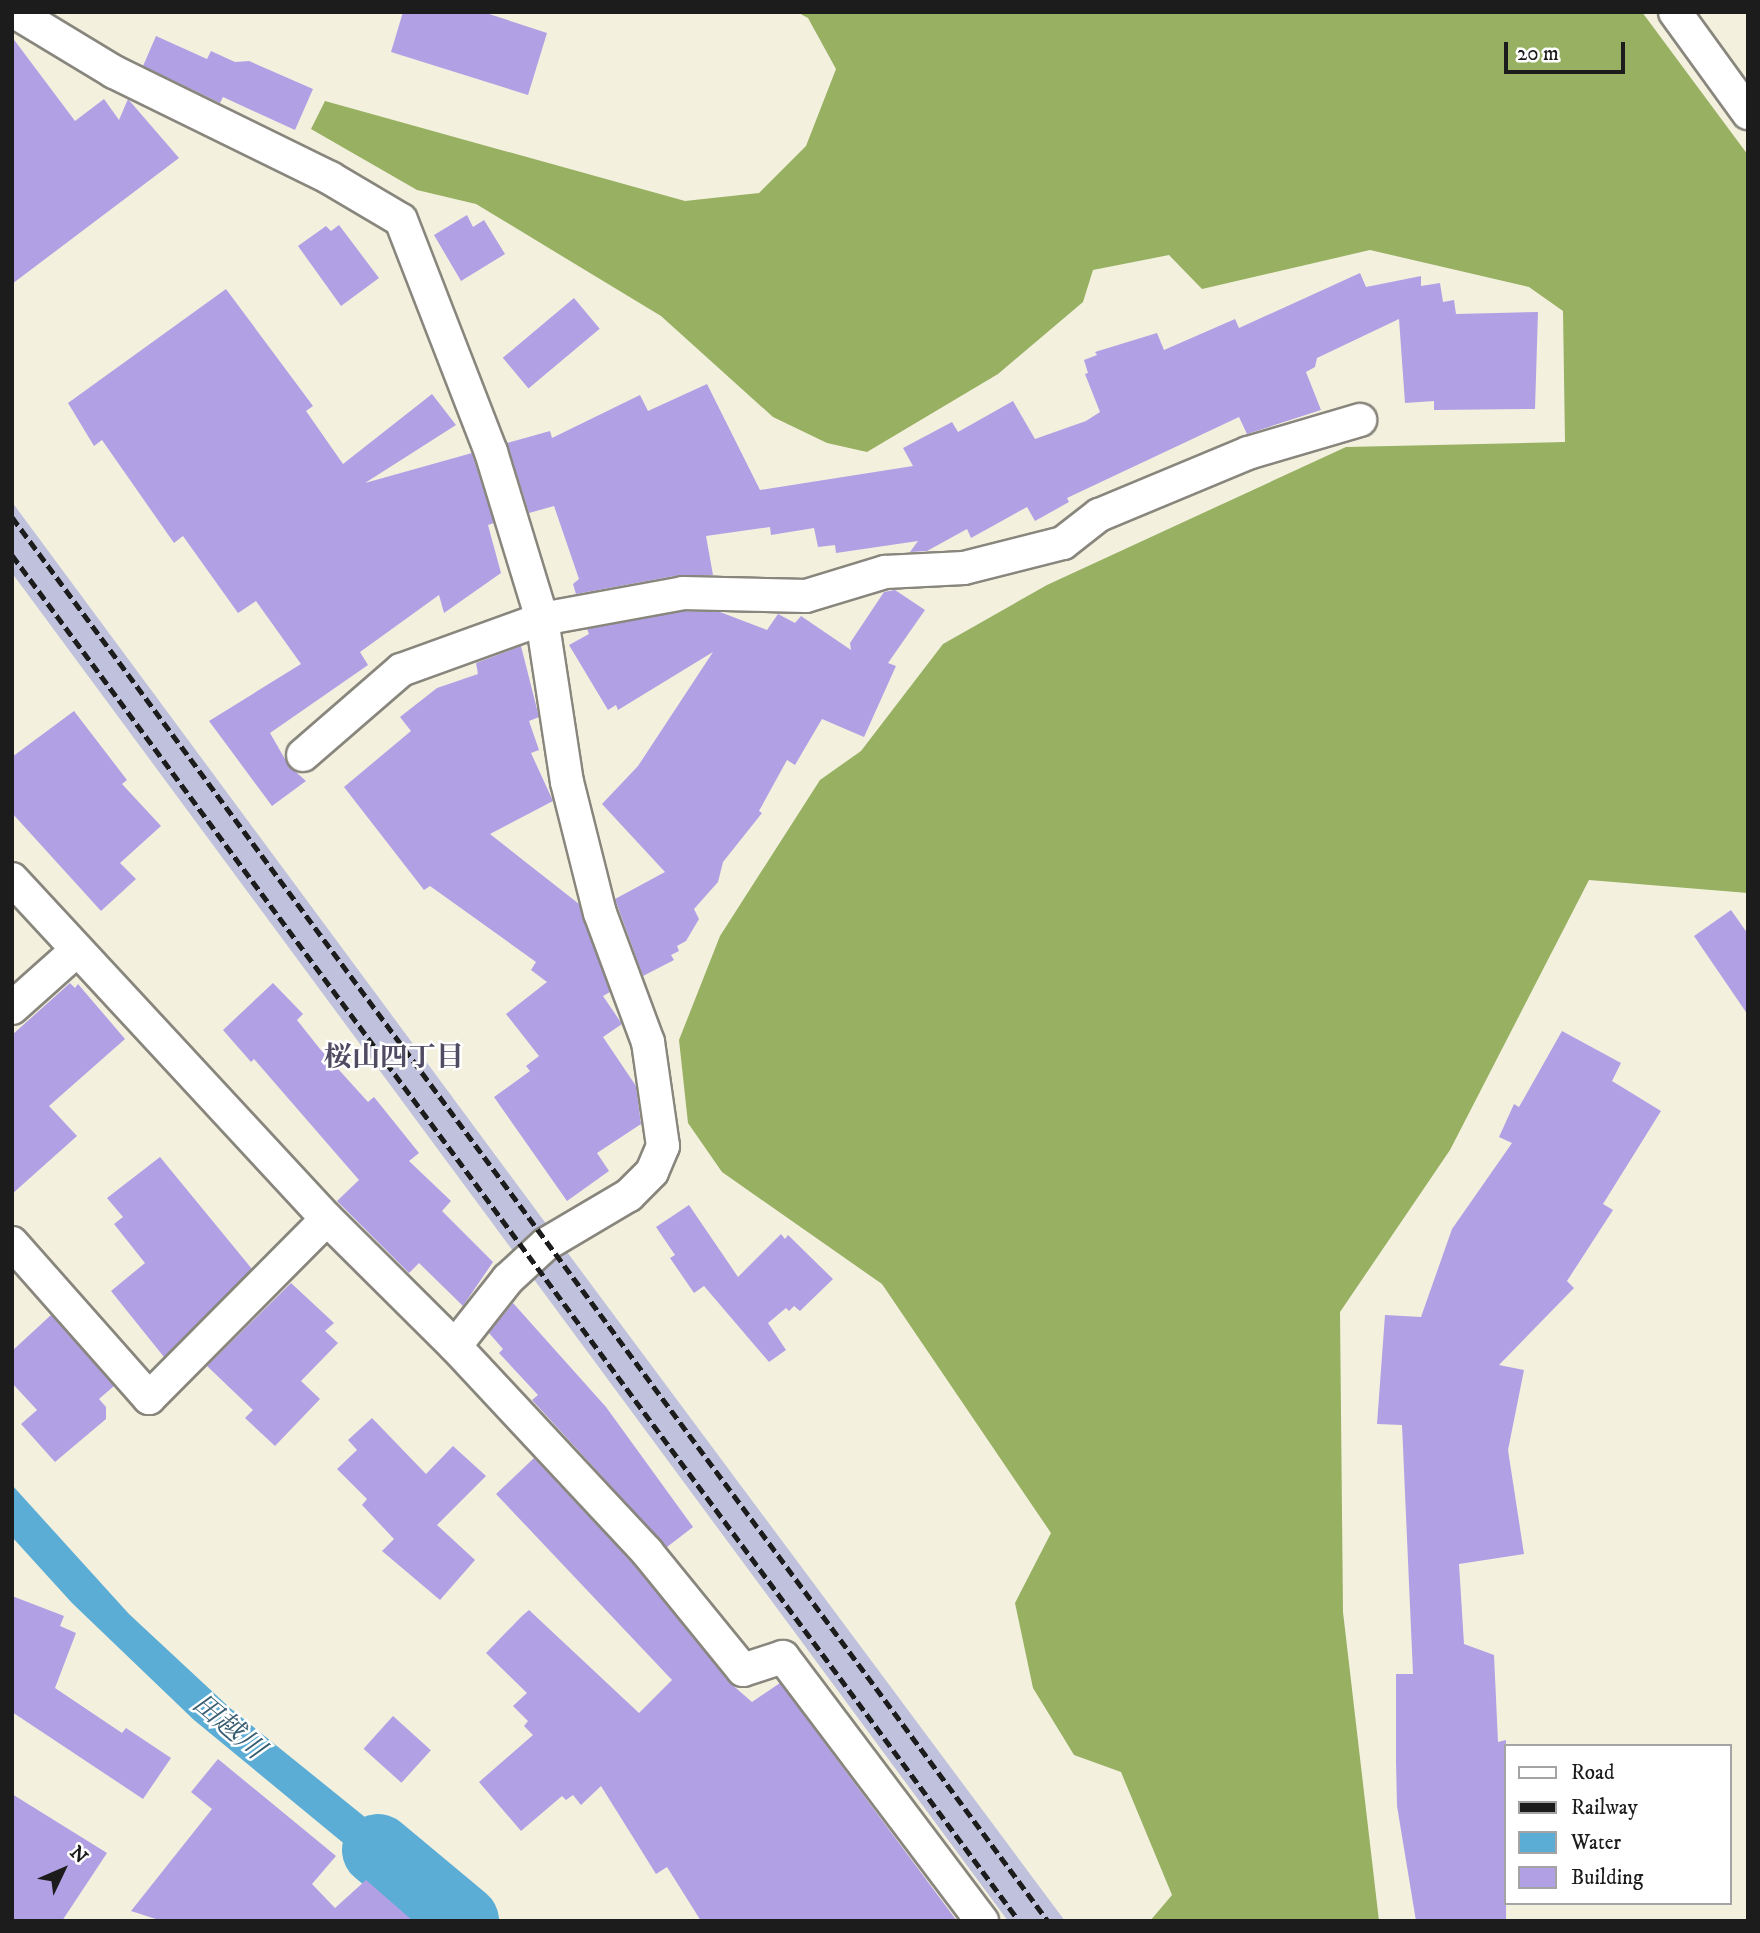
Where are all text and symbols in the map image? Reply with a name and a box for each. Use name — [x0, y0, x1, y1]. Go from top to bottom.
scale bar — [1508, 28, 1629, 72]
text: 20 m — [1517, 41, 1559, 67]
district label: 桜山四丁目 — [324, 1041, 464, 1075]
water label: 田越川 — [185, 1687, 271, 1767]
legend — [1504, 1744, 1732, 1905]
text: Road — [1571, 1760, 1615, 1786]
text: Railway — [1571, 1795, 1638, 1821]
text: Water — [1571, 1830, 1621, 1856]
north arrow — [28, 1835, 98, 1905]
text: N — [65, 1841, 92, 1869]
text: Building — [1571, 1865, 1643, 1891]

